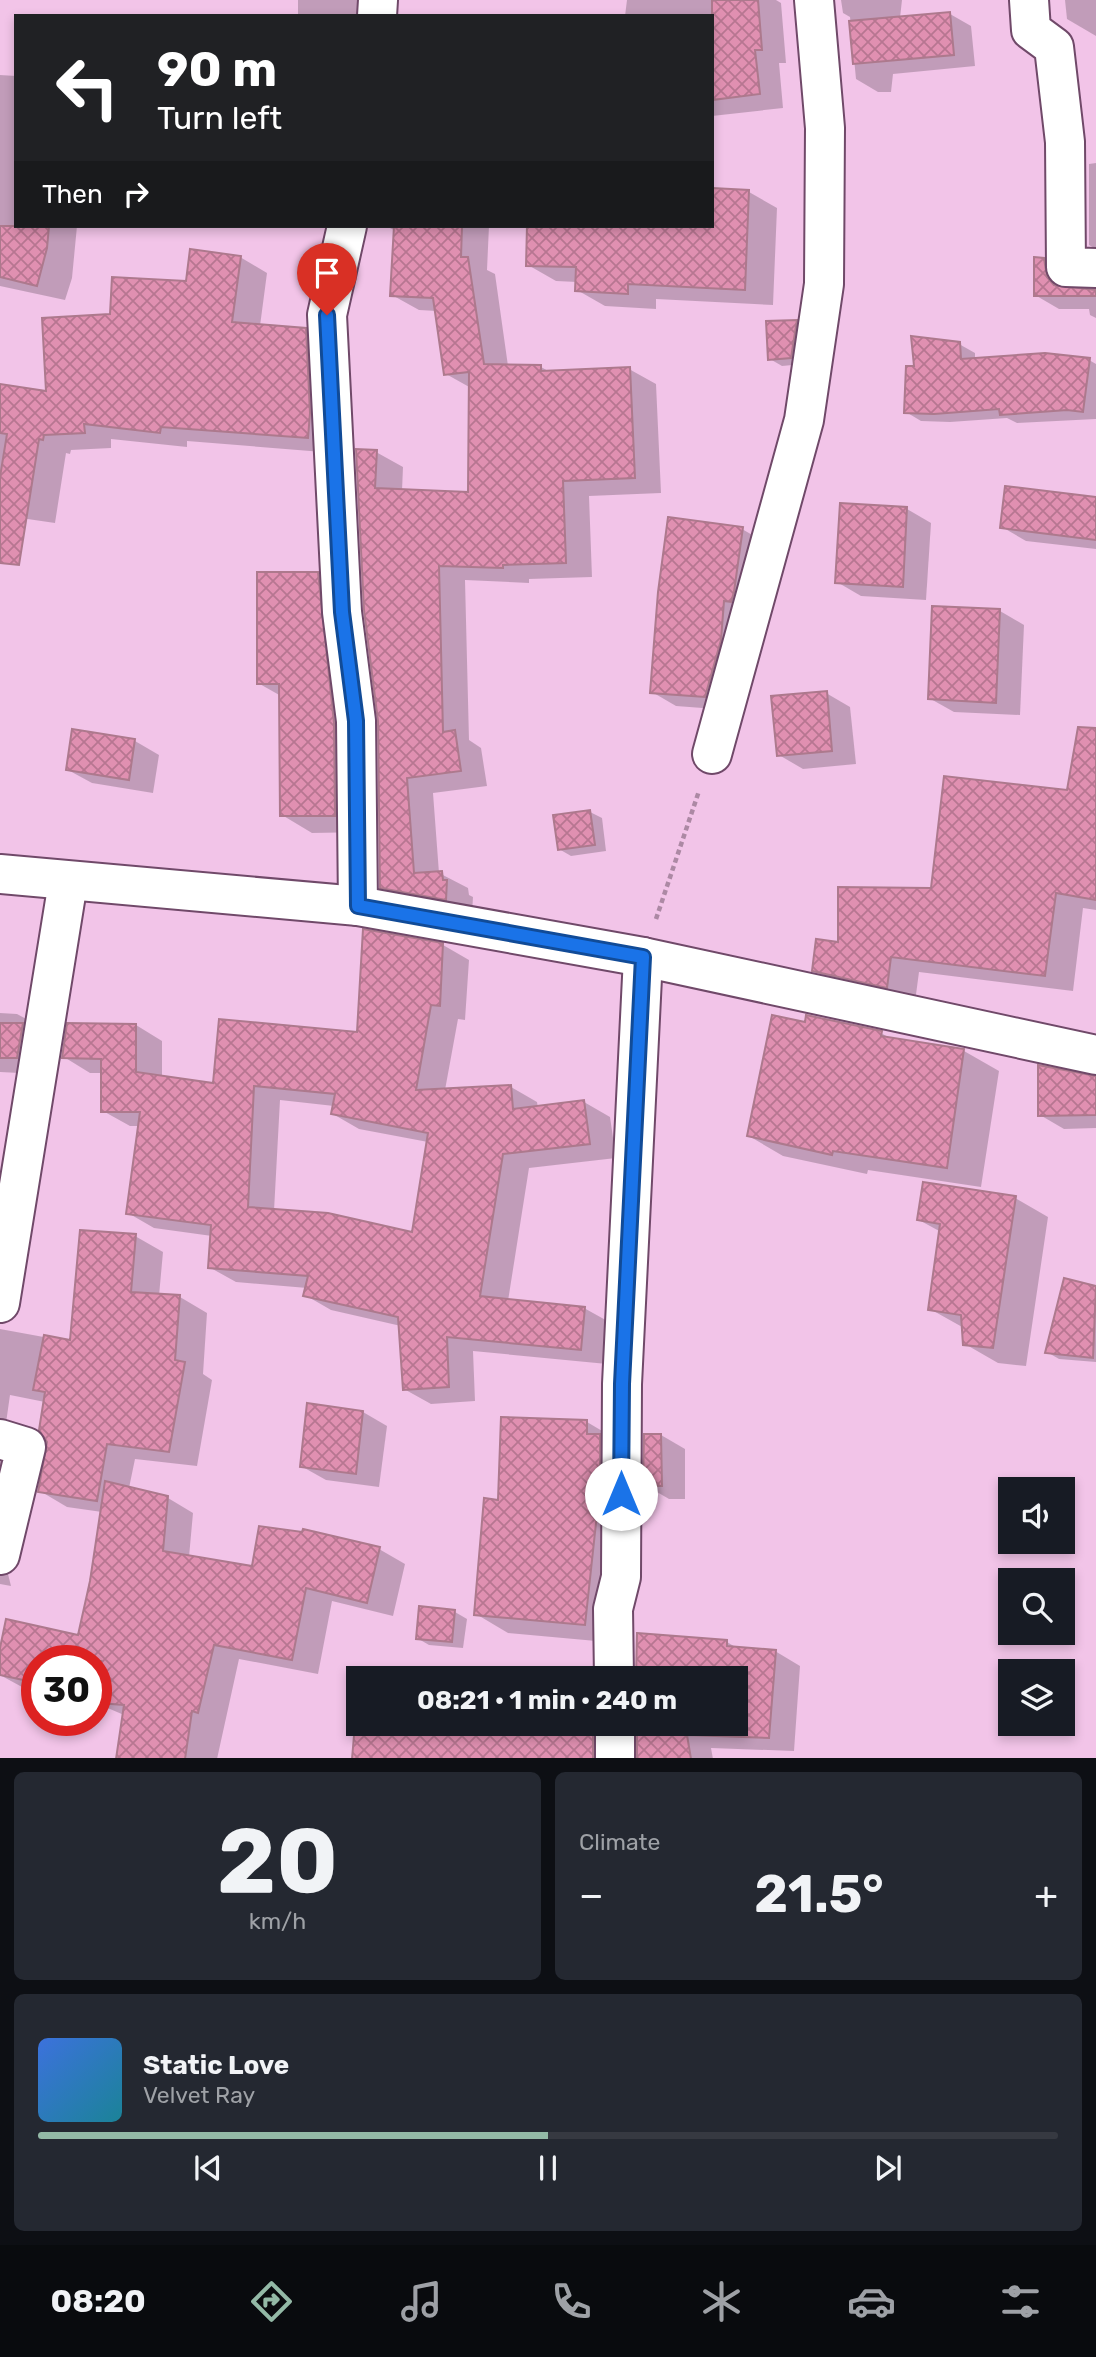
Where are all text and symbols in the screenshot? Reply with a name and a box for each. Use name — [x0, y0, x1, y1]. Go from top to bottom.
text: 90 m — [157, 40, 277, 98]
icon: left — [42, 42, 133, 133]
text: Turn left — [157, 99, 282, 137]
icon: right — [117, 175, 155, 213]
text: Then — [42, 179, 103, 210]
pin — [297, 243, 357, 315]
icon: arrive — [308, 254, 346, 292]
position arrow — [584, 1457, 658, 1531]
map controls — [998, 1477, 1075, 1736]
button: sound — [998, 1477, 1075, 1554]
button: search — [998, 1568, 1075, 1645]
speed limit sign: 30 — [21, 1645, 112, 1736]
button: layers — [998, 1659, 1075, 1736]
text: 08:21 · 1 min · 240 m — [417, 1685, 677, 1716]
text: 20 — [217, 1807, 338, 1915]
text: Climate — [579, 1828, 660, 1856]
text: 21.5° — [754, 1863, 884, 1925]
text: − — [579, 1872, 604, 1918]
text: + — [1034, 1872, 1058, 1918]
text: km/h — [249, 1907, 306, 1935]
text: Static Love — [143, 2050, 289, 2081]
text: Velvet Ray — [143, 2081, 255, 2109]
icon: previous — [189, 2149, 227, 2187]
icon: pause — [529, 2149, 567, 2187]
icon: next — [869, 2149, 907, 2187]
icon: directions — [247, 2277, 296, 2326]
icon: music — [397, 2277, 446, 2326]
icon: phone — [547, 2277, 596, 2326]
icon: climate — [697, 2277, 746, 2326]
icon: car — [847, 2277, 896, 2326]
icon: filters — [996, 2277, 1045, 2326]
text: 08:20 — [50, 2282, 146, 2320]

